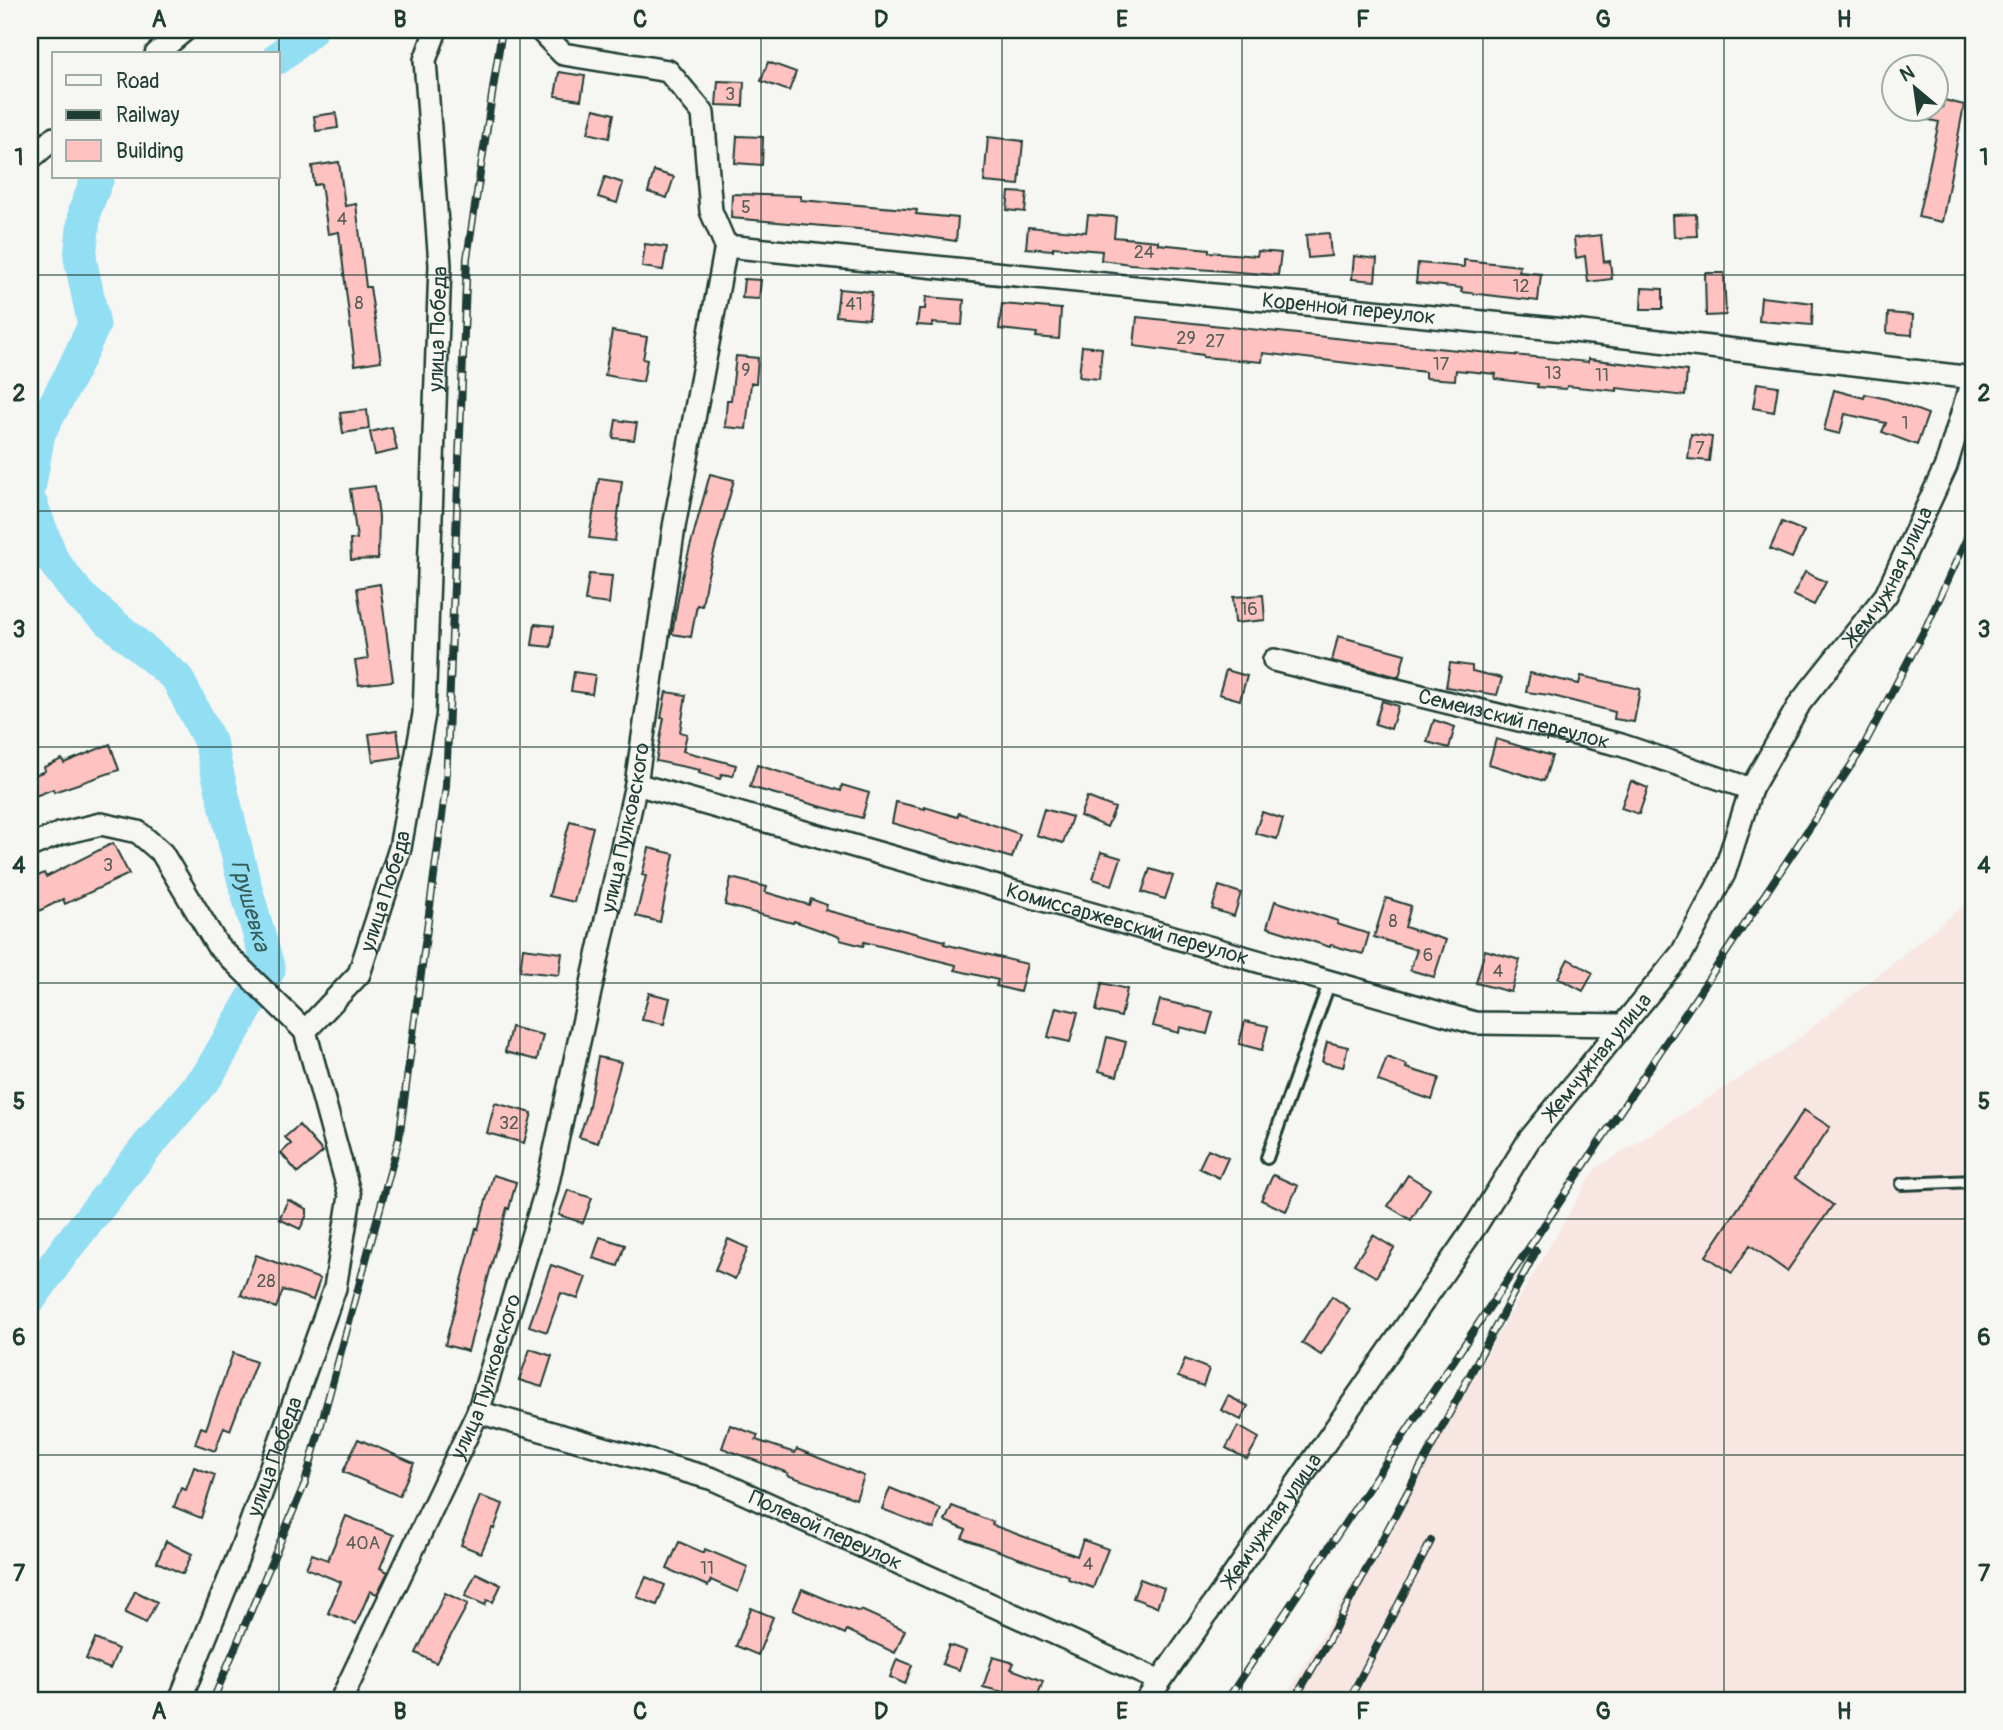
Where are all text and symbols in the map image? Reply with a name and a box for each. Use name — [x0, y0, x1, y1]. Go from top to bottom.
text: A — [152, 5, 167, 34]
text: B — [393, 5, 407, 34]
text: C — [633, 5, 647, 34]
text: D — [874, 5, 888, 34]
text: E — [1116, 5, 1128, 34]
text: F — [1356, 5, 1370, 34]
text: G — [1595, 5, 1611, 34]
text: H — [1837, 5, 1851, 34]
legend — [52, 52, 280, 178]
north arrow — [1881, 52, 1951, 122]
text: N — [1896, 60, 1919, 88]
text: Road — [116, 68, 160, 95]
house number: 3 — [725, 83, 735, 106]
text: Railway — [116, 102, 180, 129]
text: Building — [116, 138, 183, 165]
text: 1 — [15, 143, 24, 172]
text: 1 — [1980, 143, 1989, 172]
house number: 5 — [741, 196, 751, 219]
house number: 4 — [337, 208, 348, 231]
house number: 24 — [1134, 241, 1155, 264]
street label: улица Победа — [422, 266, 454, 393]
house number: 12 — [1512, 275, 1530, 298]
street label: Коренной переулок — [1261, 287, 1437, 331]
house number: 8 — [354, 292, 364, 315]
house number: 41 — [845, 293, 863, 316]
house number: 29 — [1176, 327, 1196, 350]
house number: 27 — [1205, 330, 1225, 353]
house number: 17 — [1433, 353, 1450, 376]
house number: 9 — [741, 359, 751, 382]
house number: 13 — [1544, 362, 1562, 385]
house number: 11 — [1595, 364, 1609, 387]
text: 2 — [13, 379, 26, 408]
text: 2 — [1978, 379, 1991, 408]
house number: 1 — [1901, 412, 1909, 435]
house number: 7 — [1695, 437, 1705, 460]
street label: Жемчужная улица — [1836, 502, 1939, 654]
house number: 16 — [1240, 598, 1258, 621]
text: 3 — [13, 615, 25, 644]
text: 3 — [1978, 615, 1990, 644]
street label: Семеизский переулок — [1415, 683, 1612, 756]
street label: улица Пулковского — [595, 741, 656, 916]
street label: улица Победа — [354, 829, 417, 956]
text: 4 — [12, 851, 26, 880]
text: 4 — [1977, 851, 1991, 880]
house number: 3 — [103, 854, 113, 877]
water label: Грушевка — [224, 857, 277, 956]
street label: Комиссаржевский переулок — [1003, 877, 1252, 972]
house number: 8 — [1388, 910, 1398, 933]
house number: 6 — [1423, 944, 1433, 967]
house number: 4 — [1493, 960, 1504, 983]
street label: Жемчужная улица — [1536, 987, 1658, 1128]
text: 5 — [13, 1087, 25, 1116]
text: 5 — [1978, 1087, 1990, 1116]
house number: 32 — [499, 1112, 519, 1135]
house number: 28 — [256, 1270, 276, 1293]
street label: улица Пулковского — [444, 1291, 527, 1465]
text: 6 — [12, 1323, 26, 1352]
text: 6 — [1977, 1323, 1991, 1352]
street label: улица Победа — [241, 1393, 309, 1521]
street label: Жемчужная улица — [1215, 1448, 1328, 1595]
street label: Полевой переулок — [745, 1484, 906, 1577]
house number: 40А — [346, 1532, 381, 1555]
house number: 4 — [1083, 1553, 1094, 1576]
house number: 11 — [700, 1557, 714, 1580]
text: 7 — [13, 1559, 26, 1588]
text: 7 — [1978, 1559, 1991, 1588]
text: A — [152, 1697, 167, 1726]
text: B — [393, 1697, 407, 1726]
text: C — [633, 1697, 647, 1726]
text: D — [874, 1697, 888, 1726]
text: E — [1116, 1697, 1128, 1726]
text: F — [1356, 1697, 1370, 1726]
text: G — [1595, 1697, 1611, 1726]
text: H — [1837, 1697, 1851, 1726]

